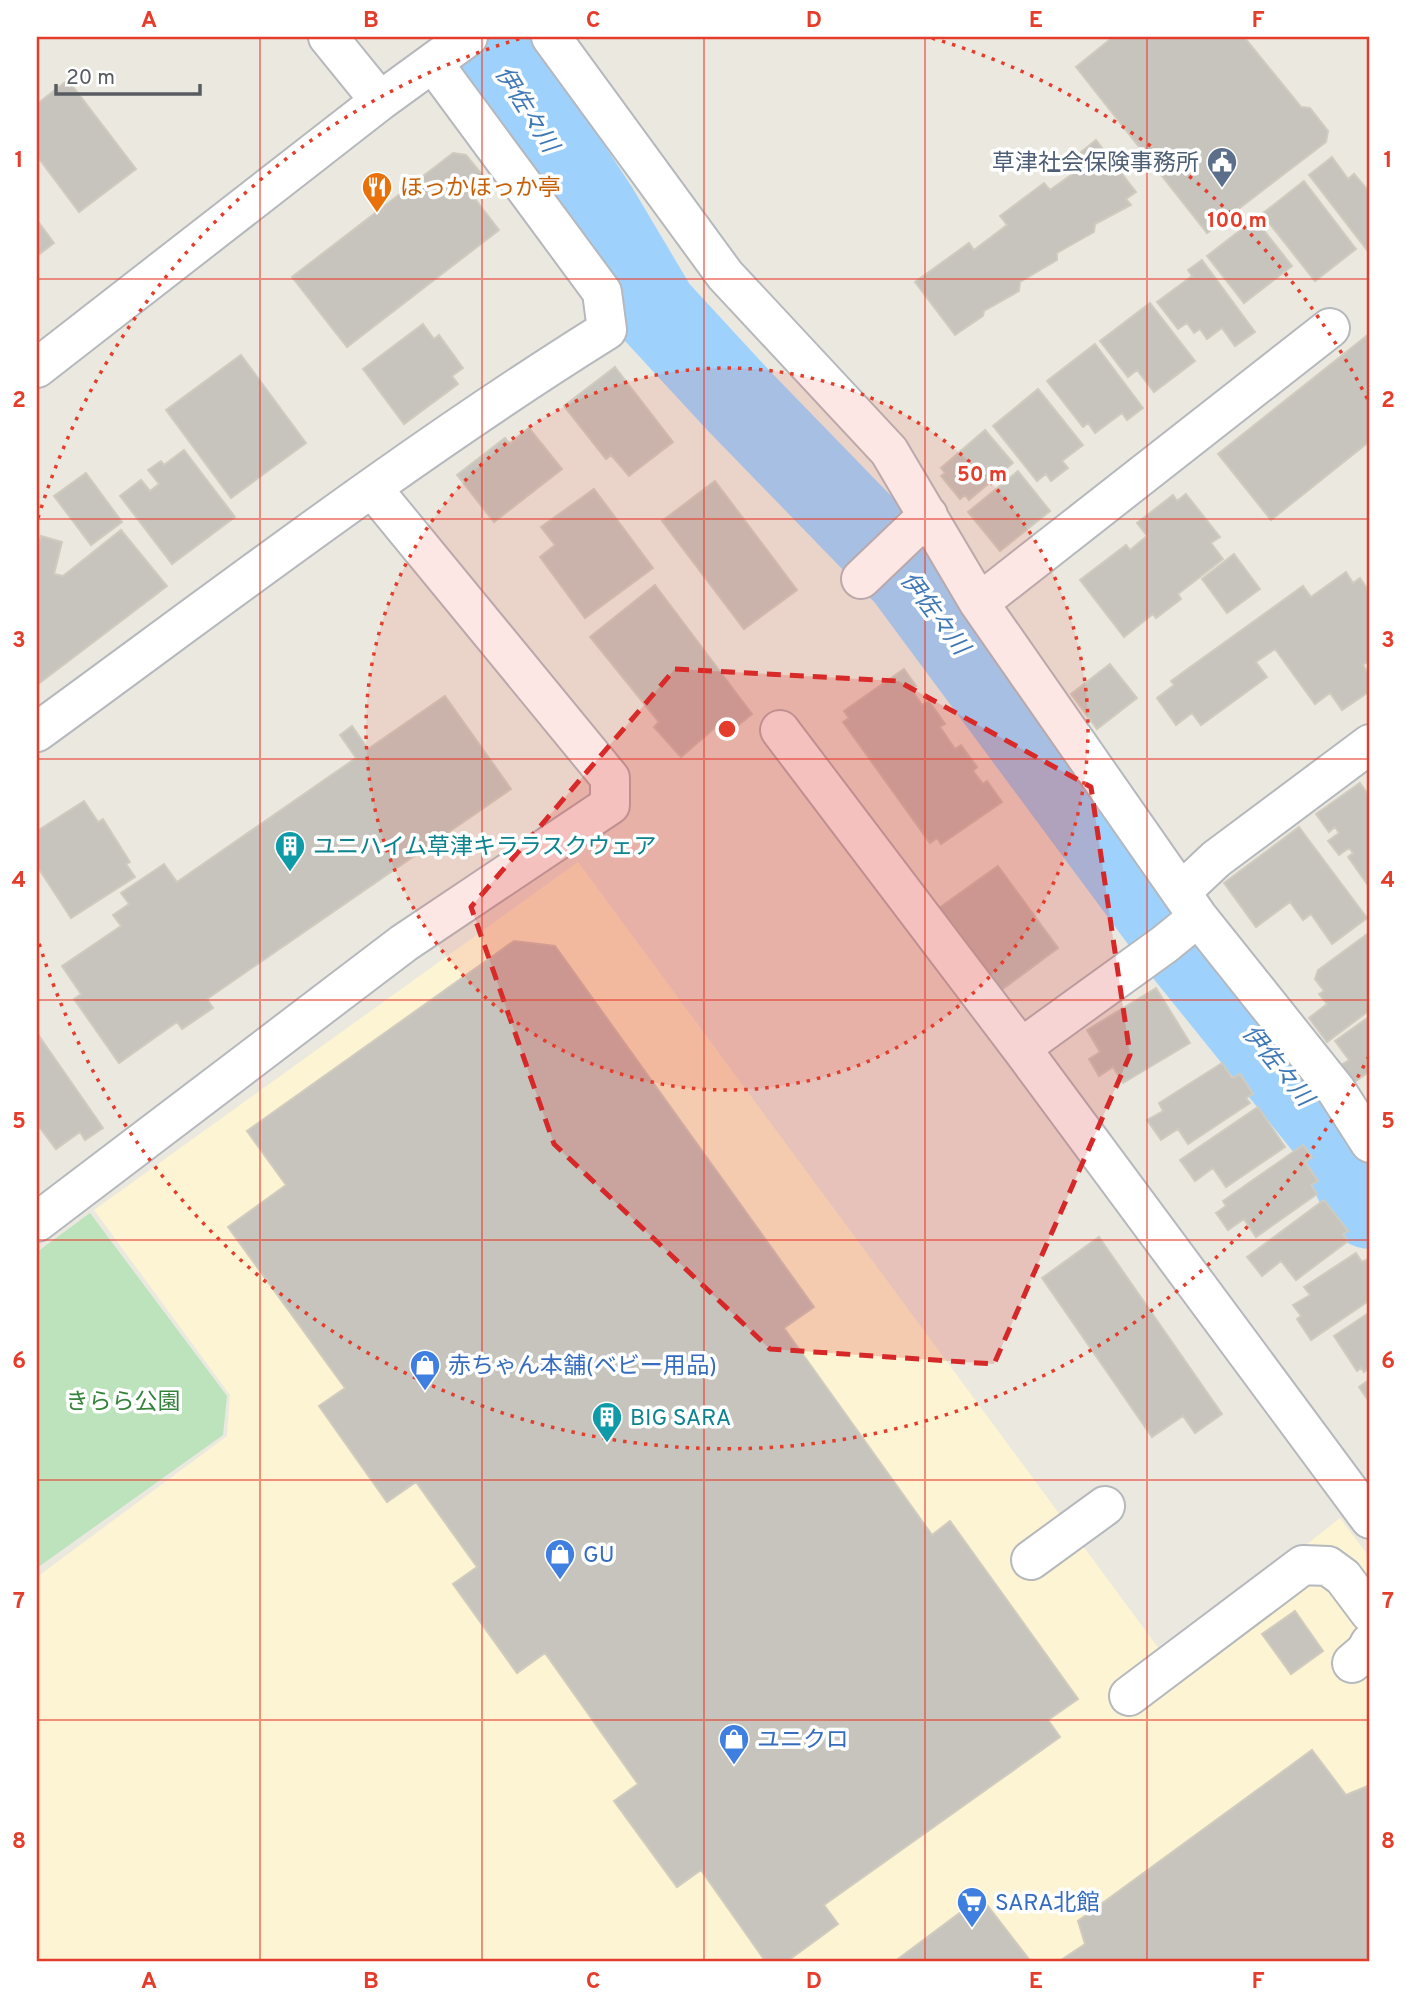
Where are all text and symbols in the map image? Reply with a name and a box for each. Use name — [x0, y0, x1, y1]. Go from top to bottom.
text: A — [141, 7, 157, 36]
text: B — [363, 7, 379, 36]
text: C — [586, 7, 600, 36]
text: D — [806, 7, 822, 36]
text: E — [1029, 7, 1043, 36]
text: F — [1251, 7, 1265, 36]
scale bar — [56, 52, 200, 96]
water label: 伊佐々川 — [487, 61, 565, 161]
text: 20 m — [66, 65, 115, 92]
public building icon: 草津社会保険事務所 — [1205, 145, 1239, 189]
text: 1 — [14, 147, 24, 176]
text: 1 — [1383, 147, 1393, 176]
place label: 草津社会保険事務所 — [992, 150, 1199, 179]
restaurant icon: ほっかほっか亭 — [360, 170, 394, 214]
place label: ほっかほっか亭 — [400, 175, 561, 204]
text: 100 m — [1207, 208, 1267, 235]
text: 2 — [12, 387, 26, 416]
text: 2 — [1381, 387, 1395, 416]
text: 50 m — [957, 462, 1007, 489]
water label: 伊佐々川 — [893, 567, 976, 664]
text: 3 — [12, 627, 26, 656]
text: 3 — [1381, 627, 1395, 656]
centre of rings — [715, 717, 739, 741]
building icon: ユニハイム草津キララスクウェア — [273, 829, 307, 873]
place label: ユニハイム草津キララスクウェア — [313, 834, 657, 863]
text: 4 — [12, 867, 26, 896]
text: 4 — [1381, 867, 1395, 896]
water label: 伊佐々川 — [1235, 1020, 1320, 1115]
text: 5 — [12, 1108, 26, 1137]
text: 5 — [1381, 1108, 1395, 1137]
text: 6 — [12, 1348, 26, 1377]
shop icon: 赤ちゃん本舗(ベビー用品) — [408, 1348, 442, 1392]
text: 6 — [1381, 1348, 1395, 1377]
place label: 赤ちゃん本舗(ベビー用品) — [448, 1353, 717, 1382]
park label: きらら公園 — [66, 1389, 181, 1418]
building icon: BIG SARA — [590, 1400, 624, 1444]
place label: BIG SARA — [630, 1405, 731, 1434]
shop icon: GU — [543, 1537, 577, 1581]
place label: GU — [583, 1542, 615, 1571]
text: 7 — [13, 1588, 25, 1617]
text: 7 — [1382, 1588, 1394, 1617]
shop icon: ユニクロ — [717, 1722, 751, 1766]
place label: ユニクロ — [757, 1727, 849, 1756]
text: 8 — [12, 1828, 26, 1857]
text: 8 — [1381, 1828, 1395, 1857]
supermarket icon: SARA北館 — [955, 1885, 989, 1929]
place label: SARA北館 — [995, 1890, 1100, 1919]
text: A — [141, 1968, 157, 1997]
text: B — [363, 1968, 379, 1997]
text: C — [586, 1968, 600, 1997]
text: D — [806, 1968, 822, 1997]
text: E — [1029, 1968, 1043, 1997]
text: F — [1251, 1968, 1265, 1997]

